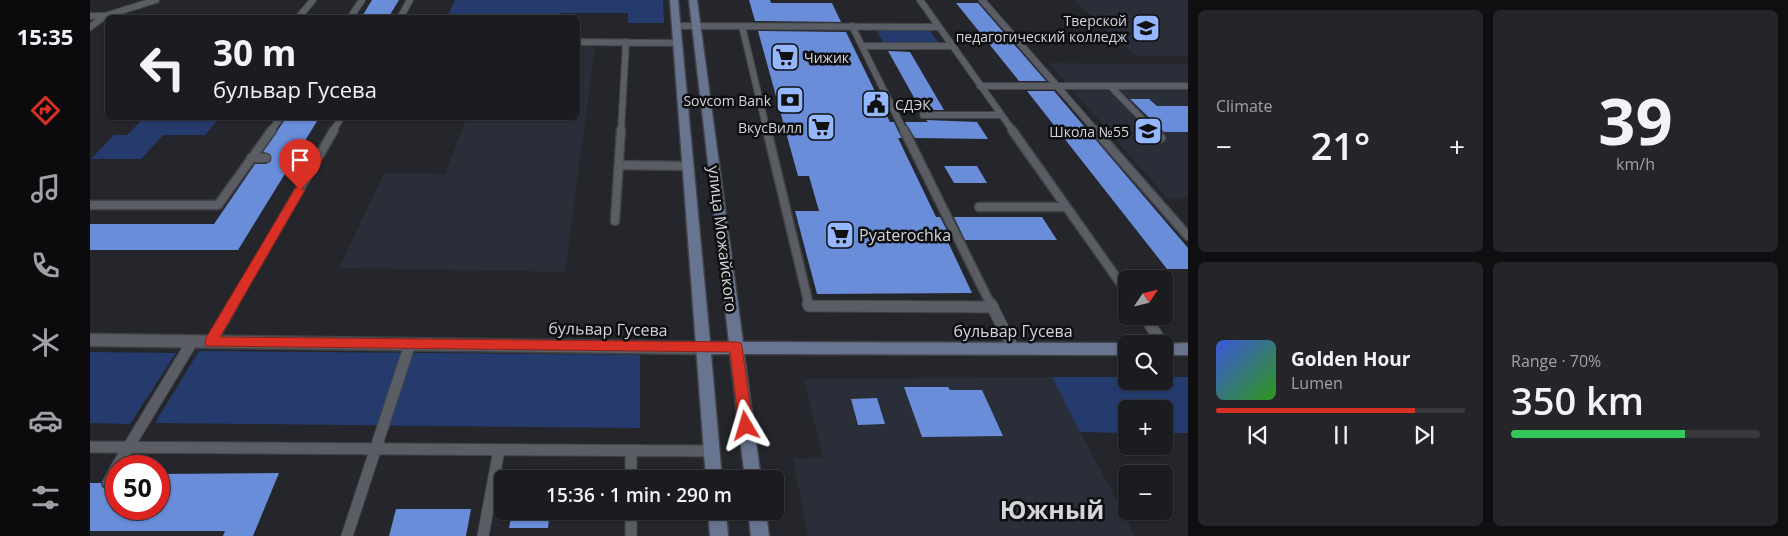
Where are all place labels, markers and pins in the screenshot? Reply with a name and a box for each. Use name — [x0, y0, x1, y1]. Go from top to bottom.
place label: Тверской педагогический колледж — [956, 11, 1128, 46]
school or university icon: Тверской педагогический колледж — [1131, 13, 1161, 43]
supermarket icon: Чижик — [770, 42, 800, 72]
place label: Чижик — [804, 48, 850, 67]
bank icon: Sovcom Bank — [775, 85, 805, 115]
public building icon: СДЭК — [861, 89, 891, 119]
place label: Sovcom Bank — [683, 91, 772, 110]
place label: СДЭК — [895, 95, 931, 114]
supermarket icon: ВкусВилл — [806, 112, 836, 142]
school or university icon: Школа №55 — [1133, 116, 1163, 146]
place label: ВкусВилл — [738, 118, 802, 137]
place label: Школа №55 — [1049, 122, 1129, 141]
pin — [279, 139, 321, 190]
supermarket icon: Pyaterochka — [825, 220, 855, 250]
place label: Pyaterochka — [859, 224, 951, 246]

